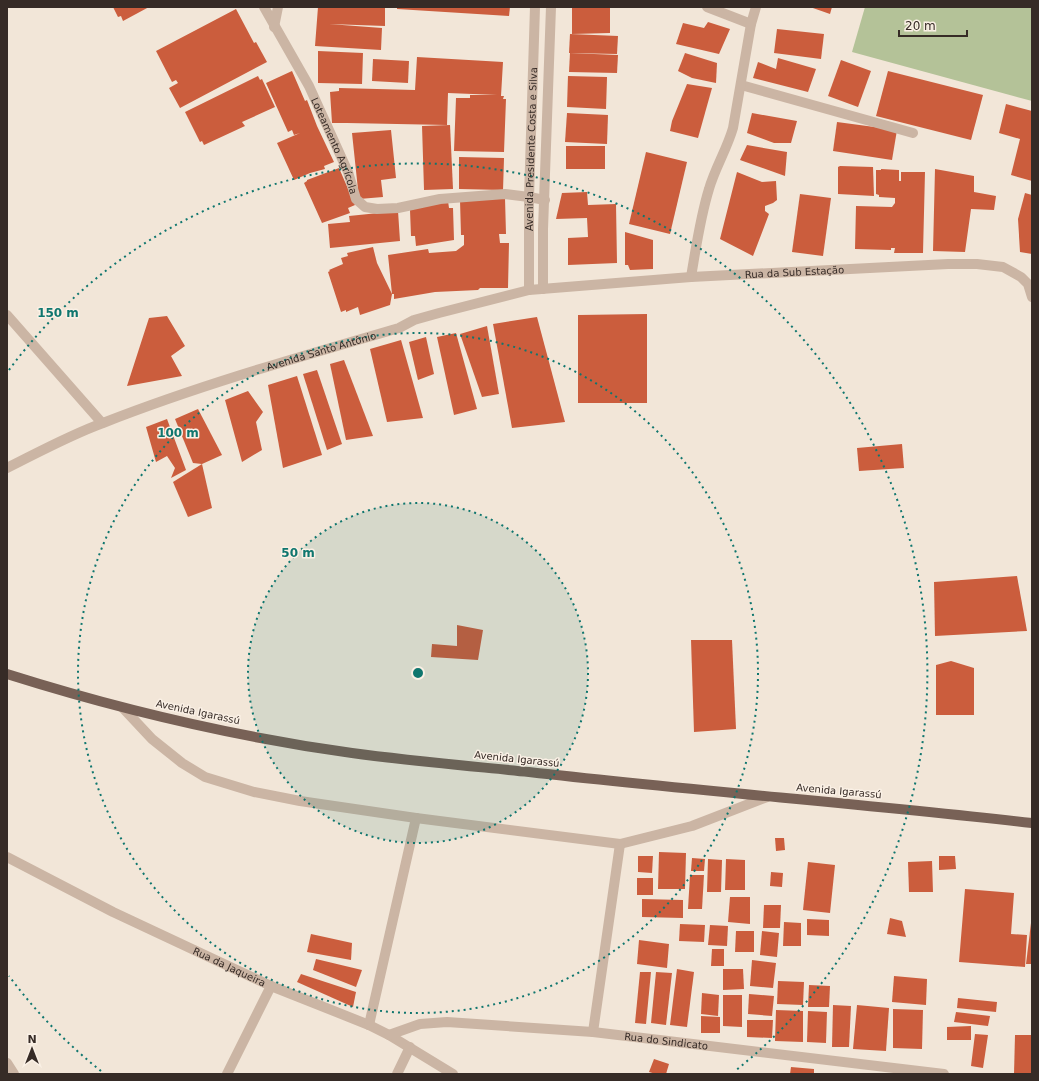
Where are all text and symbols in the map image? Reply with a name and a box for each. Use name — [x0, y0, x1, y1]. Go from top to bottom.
scale bar — [899, 12, 967, 38]
text: 20 m — [905, 19, 936, 33]
street label: Avenida Presidente Costa e Silva — [523, 67, 539, 231]
street label: Loteamento Agrícola — [309, 96, 360, 195]
street label: Rua da Sub Estação — [744, 264, 844, 280]
text: 150 m — [37, 306, 79, 320]
street label: Avenida Santo Antônio — [265, 329, 377, 372]
text: 100 m — [157, 426, 199, 440]
text: 50 m — [281, 546, 315, 560]
centre of rings — [411, 666, 425, 680]
street label: Avenida Igarassú — [155, 698, 241, 726]
street label: Avenida Igarassú — [474, 749, 560, 769]
street label: Avenida Igarassú — [796, 782, 882, 800]
street label: Rua da Jaqueira — [191, 945, 267, 988]
north arrow — [12, 1029, 52, 1069]
street label: Rua do Sindicato — [624, 1030, 709, 1051]
text: N — [27, 1033, 37, 1046]

